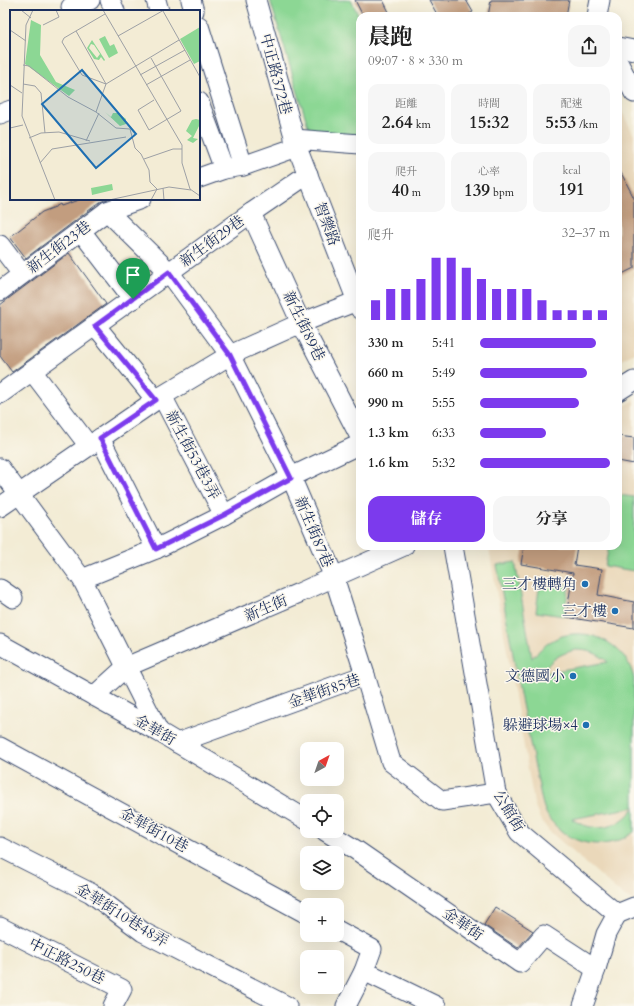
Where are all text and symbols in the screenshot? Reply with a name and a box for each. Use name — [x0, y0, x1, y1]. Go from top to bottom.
inset map — [10, 10, 200, 200]
text: 晨跑 — [368, 22, 412, 52]
button: share — [568, 25, 610, 67]
street label: 中正路372巷 — [256, 31, 296, 117]
text: 09:07 · 8 × 330 m — [368, 52, 463, 70]
text: 距離 — [395, 96, 417, 111]
text: 時間 — [478, 96, 500, 111]
text: 配速 — [561, 96, 583, 111]
text: 2.64 — [382, 111, 413, 134]
text: 15:32 — [469, 111, 509, 134]
text: 5:53 — [545, 111, 576, 134]
text: km — [413, 117, 431, 132]
text: /km — [576, 117, 598, 132]
text: kcal — [562, 163, 581, 178]
text: 爬升 — [395, 164, 417, 179]
text: 心率 — [478, 164, 500, 179]
text: 191 — [559, 178, 585, 201]
text: 40 — [391, 179, 409, 202]
text: 139 — [464, 179, 490, 202]
text: m — [409, 185, 421, 200]
text: bpm — [490, 185, 514, 200]
street label: 智樂路 — [310, 199, 344, 249]
street label: 新生街29巷 — [176, 211, 248, 271]
street label: 新生街23巷 — [23, 216, 95, 278]
text: 32–37 m — [562, 224, 610, 242]
text: 爬升 — [368, 226, 394, 244]
pin — [116, 258, 150, 299]
icon: arrive — [122, 264, 144, 286]
street label: 新生街89巷 — [278, 288, 330, 364]
text: 330 m — [368, 334, 403, 352]
text: 5:41 — [432, 334, 455, 352]
text: 660 m — [368, 364, 403, 382]
text: 5:49 — [432, 364, 455, 382]
text: 990 m — [368, 394, 403, 412]
text: 5:55 — [432, 394, 455, 412]
street label: 新生街53巷3弄 — [161, 407, 225, 503]
text: 1.3 km — [368, 424, 409, 442]
text: 6:33 — [432, 424, 455, 442]
text: 1.6 km — [368, 454, 409, 472]
text: 5:32 — [432, 454, 455, 472]
street label: 新生街87巷 — [290, 493, 338, 571]
button: 儲存 — [368, 496, 485, 542]
button: 分享 — [493, 496, 610, 542]
place label: 三才樓轉角 — [502, 574, 577, 594]
marker: 三才樓轉角 — [580, 579, 590, 589]
street label: 新生街 — [241, 590, 291, 626]
place label: 三才樓 — [562, 601, 607, 621]
marker: 三才樓 — [610, 606, 620, 616]
place label: 文德國小 — [505, 666, 565, 686]
street label: 金華街85巷 — [285, 669, 363, 713]
marker: 文德國小 — [568, 671, 578, 681]
street label: 金華街 — [131, 710, 179, 750]
place label: 躲避球場×4 — [503, 715, 578, 735]
marker: 躲避球場×4 — [581, 720, 591, 730]
north arrow — [300, 742, 344, 786]
map controls — [300, 742, 344, 994]
street label: 公館街 — [489, 787, 529, 835]
button: locate — [300, 794, 344, 838]
street label: 金華街10巷 — [116, 803, 192, 857]
button: layers — [300, 846, 344, 890]
street label: 金華街10巷48弄 — [72, 879, 172, 951]
button: + — [300, 898, 344, 942]
street label: 金華街 — [439, 903, 487, 945]
street label: 中正路250巷 — [25, 933, 109, 989]
button: − — [300, 950, 344, 994]

